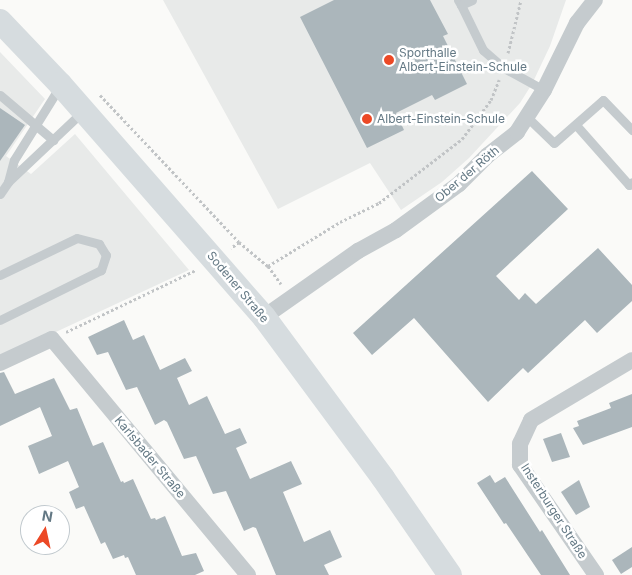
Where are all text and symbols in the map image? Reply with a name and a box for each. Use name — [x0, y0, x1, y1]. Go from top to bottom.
place label: Sporthalle Albert-Einstein-Schule — [399, 46, 527, 74]
marker: Sporthalle Albert-Einstein-Schule — [383, 54, 395, 66]
place label: Albert-Einstein-Schule — [377, 112, 505, 126]
marker: Albert-Einstein-Schule — [361, 113, 373, 125]
street label: Ober der Röth — [432, 143, 502, 205]
street label: Sodener Straße — [204, 248, 272, 326]
street label: Karlsbader Straße — [112, 413, 188, 501]
street label: Insterburger Straße — [518, 461, 590, 561]
north arrow — [20, 505, 70, 555]
text: N — [41, 506, 54, 525]

